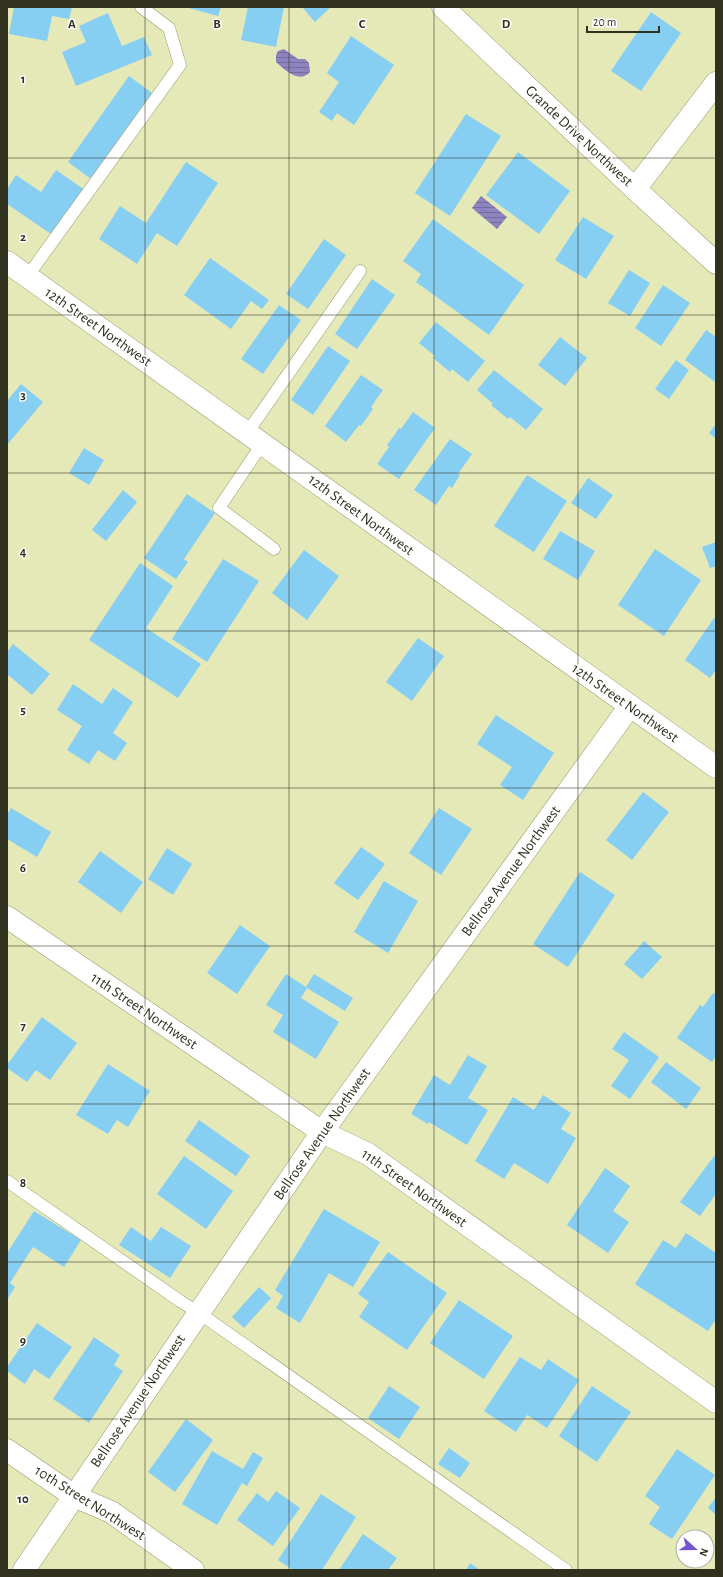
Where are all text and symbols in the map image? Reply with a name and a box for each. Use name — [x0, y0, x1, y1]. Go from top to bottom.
scale bar — [587, 8, 659, 34]
text: 20 m — [593, 16, 616, 28]
text: A — [68, 18, 76, 31]
text: B — [213, 18, 221, 31]
text: C — [359, 18, 366, 31]
text: D — [502, 18, 511, 31]
text: 1 — [21, 73, 25, 86]
street label: Grande Drive Northwest — [523, 83, 636, 189]
text: 2 — [20, 231, 26, 244]
street label: 12th Street Northwest — [42, 285, 154, 369]
text: 3 — [20, 389, 26, 402]
street label: 12th Street Northwest — [306, 472, 417, 558]
text: 4 — [20, 546, 27, 559]
street label: 12th Street Northwest — [569, 661, 681, 745]
text: 5 — [20, 704, 26, 717]
street label: Bellrose Avenue Northwest — [459, 803, 563, 939]
text: 6 — [20, 862, 26, 875]
street label: 11th Street Northwest — [88, 970, 200, 1052]
text: 7 — [20, 1020, 26, 1033]
street label: Bellrose Avenue Northwest — [271, 1065, 373, 1203]
street label: 11th Street Northwest — [359, 1146, 470, 1230]
text: 8 — [20, 1177, 26, 1190]
street label: Bellrose Avenue Northwest — [88, 1332, 188, 1470]
text: 9 — [20, 1335, 26, 1348]
street label: 10th Street Northwest — [32, 1463, 148, 1543]
text: 10 — [17, 1493, 29, 1506]
north arrow — [675, 1529, 715, 1569]
text: N — [697, 1547, 710, 1558]

